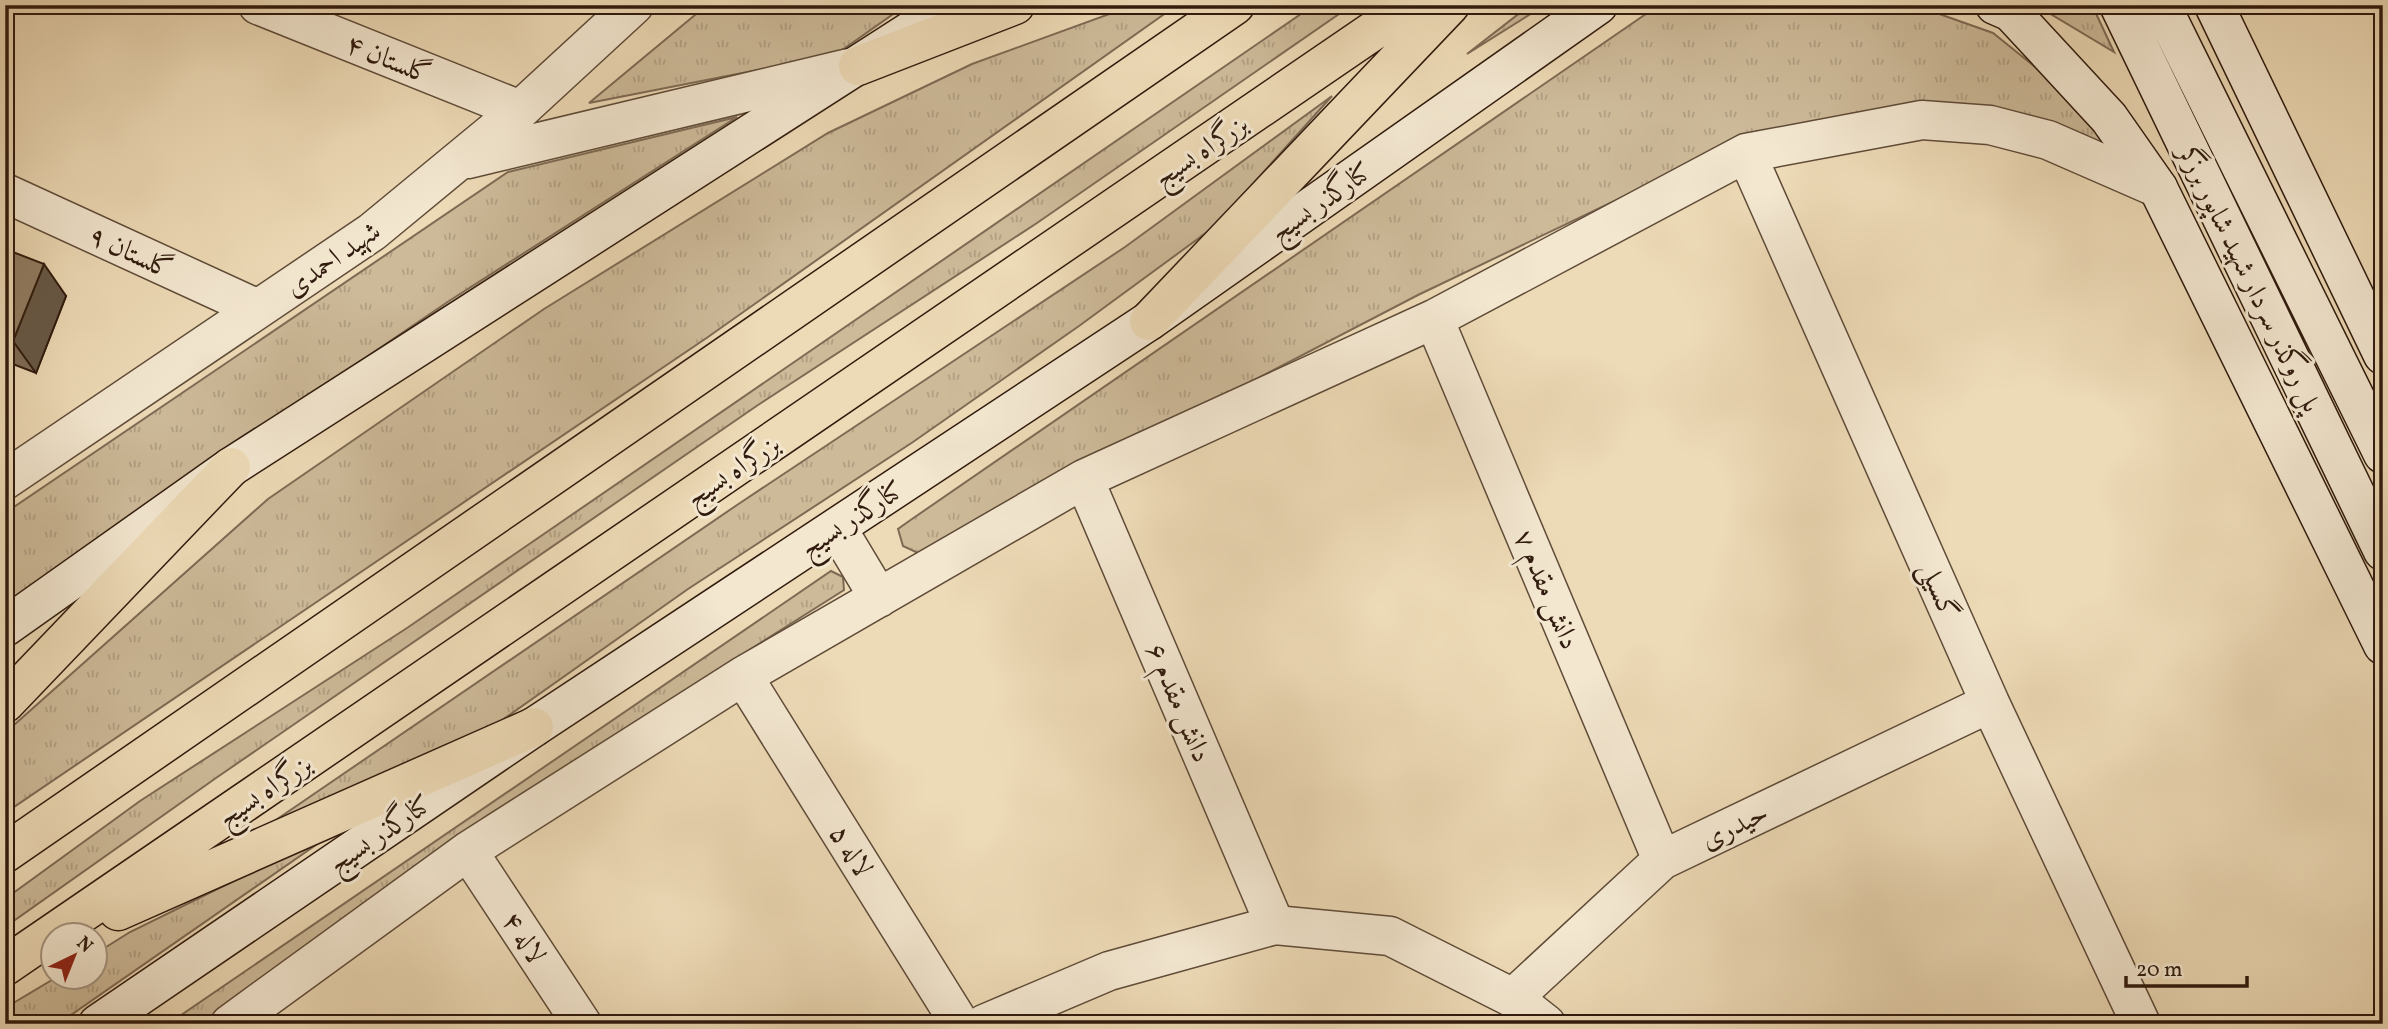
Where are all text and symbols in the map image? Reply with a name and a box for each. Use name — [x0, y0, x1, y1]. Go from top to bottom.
street label: گلستان ۴ — [340, 26, 437, 95]
street label: بزرگراه بسیج — [1146, 105, 1258, 201]
street label: پل روگذر سردار شهید شاپور برزگر — [2166, 135, 2333, 421]
street label: کنارگذر بسیج — [1261, 152, 1382, 255]
street label: شهید احمدی — [278, 213, 389, 307]
street label: گلستان ۹ — [81, 217, 178, 290]
street label: بزرگراه بسیج — [678, 425, 790, 521]
street label: کنارگذر بسیج — [792, 470, 914, 571]
street label: دانش مقدم ۷ — [1500, 524, 1588, 657]
street label: گسیلی — [1908, 556, 1968, 626]
street label: دانش مقدم ۶ — [1132, 637, 1220, 770]
street label: بزرگراه بسیج — [210, 745, 322, 841]
street label: کنارگذر بسیج — [320, 785, 441, 886]
street label: حیدری — [1695, 794, 1776, 860]
street label: لاله ۵ — [819, 818, 881, 885]
street label: لاله ۴ — [492, 905, 554, 972]
north arrow — [38, 920, 108, 990]
text: N — [70, 931, 98, 959]
scale bar — [2126, 945, 2246, 989]
text: 20 m — [2136, 956, 2182, 985]

